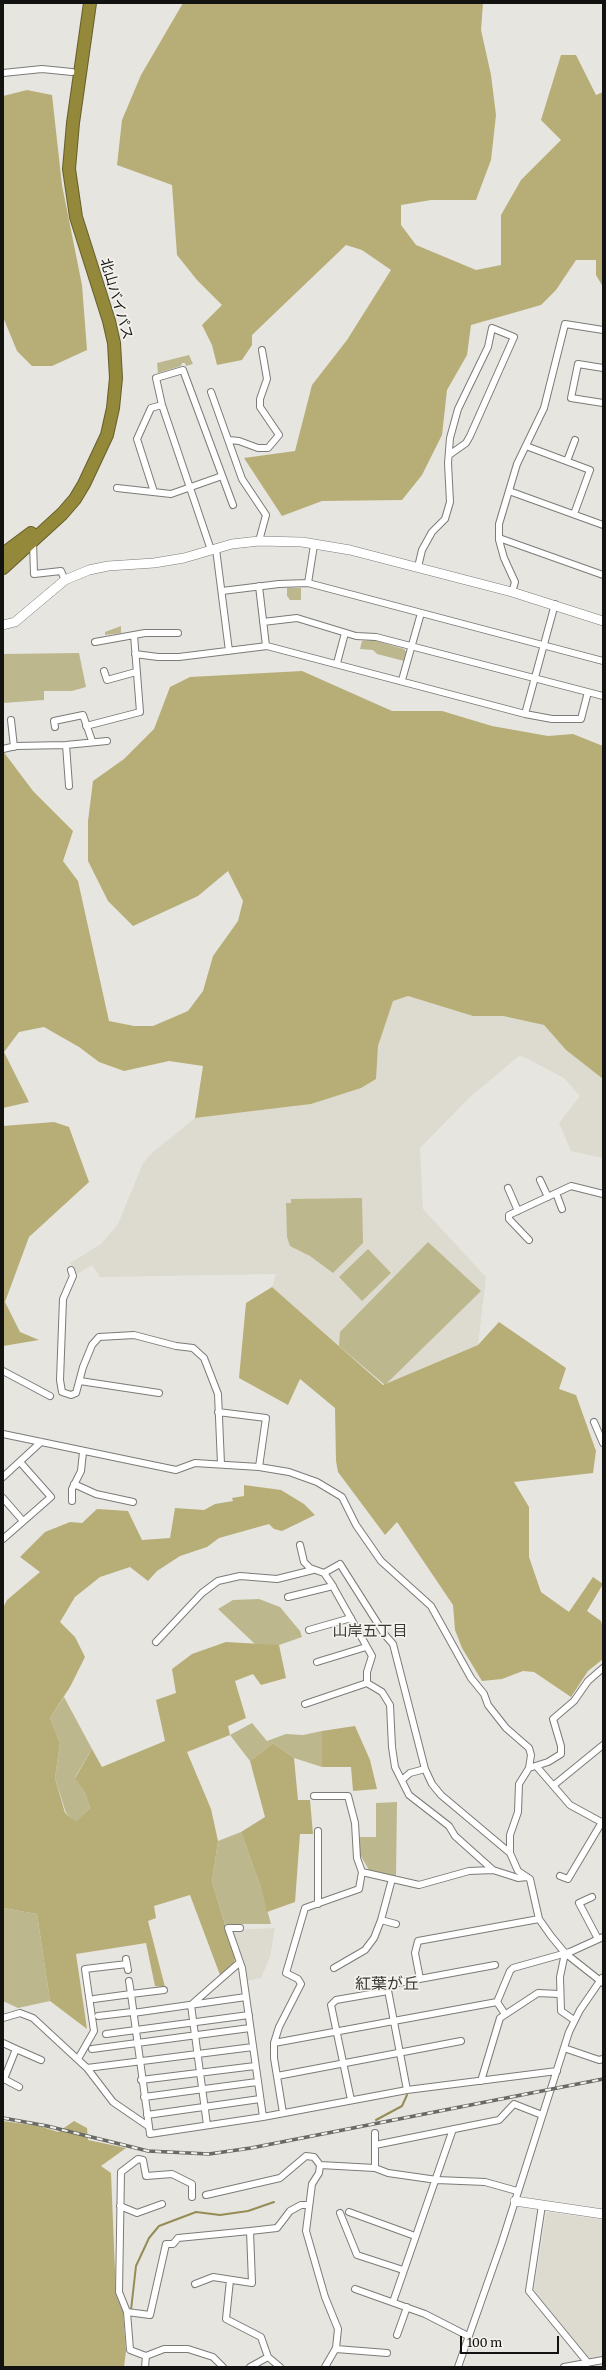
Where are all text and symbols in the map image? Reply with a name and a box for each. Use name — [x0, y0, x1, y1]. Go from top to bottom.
street label: 北山バイパス — [96, 256, 136, 342]
district label: 山岸五丁目 — [333, 1623, 407, 1641]
district label: 紅葉が丘 — [355, 1974, 419, 1994]
scale bar — [462, 2328, 561, 2354]
text: 100 m — [467, 2335, 502, 2350]

